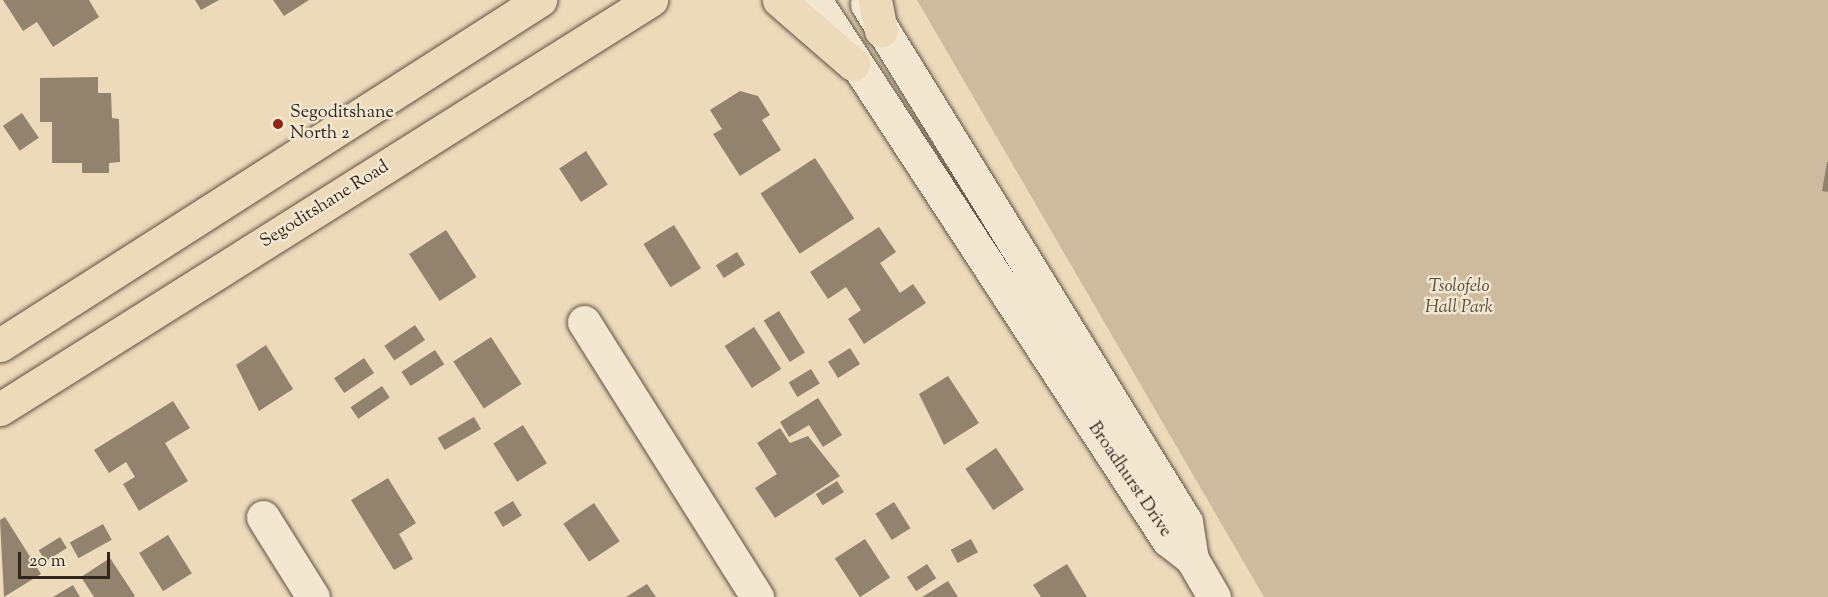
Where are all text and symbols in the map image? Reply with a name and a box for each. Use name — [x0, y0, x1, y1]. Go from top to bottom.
place label: Segoditshane North 2 — [290, 103, 394, 146]
marker: Segoditshane North 2 — [271, 117, 285, 131]
street label: Segoditshane Road — [256, 157, 394, 253]
park label: Tsolofelo Hall Park — [1425, 277, 1493, 320]
street label: Broadhurst Drive — [1083, 418, 1175, 542]
scale bar — [21, 540, 112, 578]
text: 20 m — [29, 549, 66, 575]

